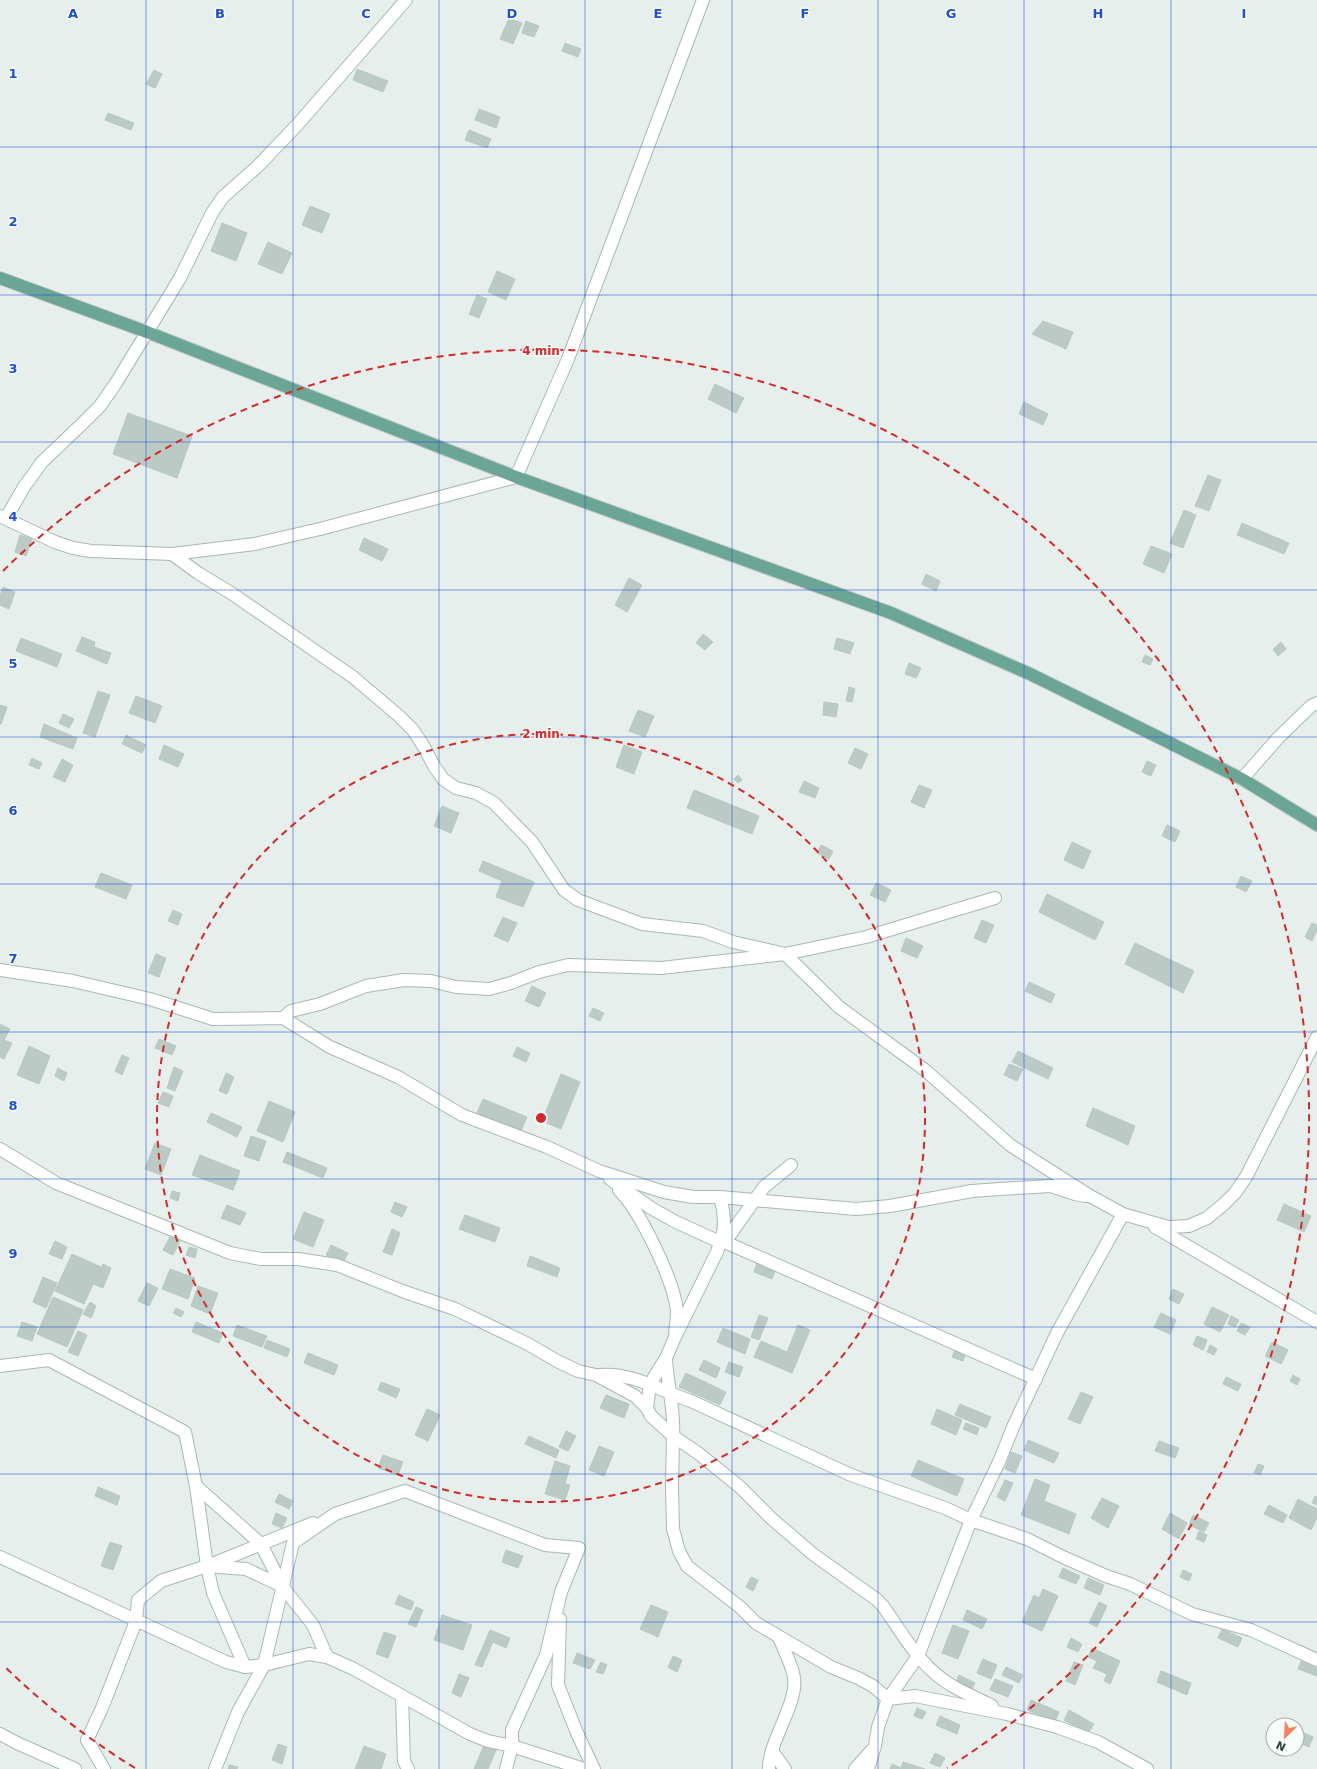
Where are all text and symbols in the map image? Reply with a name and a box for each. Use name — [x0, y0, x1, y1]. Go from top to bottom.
text: A — [68, 6, 78, 21]
text: B — [215, 6, 225, 21]
text: C — [361, 6, 371, 21]
text: D — [507, 6, 518, 21]
text: E — [654, 6, 662, 21]
text: F — [801, 6, 809, 21]
text: G — [946, 6, 956, 21]
text: H — [1093, 6, 1103, 21]
text: I — [1242, 6, 1246, 21]
text: 1 — [8, 66, 18, 81]
text: 2 — [8, 214, 18, 229]
text: 4 min — [522, 344, 560, 358]
text: 3 — [8, 361, 18, 376]
text: 4 — [8, 509, 18, 524]
text: 5 — [8, 656, 18, 671]
text: 2 min — [522, 727, 560, 741]
text: 6 — [8, 803, 18, 818]
text: 7 — [8, 951, 18, 966]
text: 8 — [8, 1098, 18, 1113]
centre of rings — [534, 1111, 548, 1125]
text: 9 — [8, 1246, 18, 1261]
north arrow — [1265, 1717, 1305, 1757]
text: N — [1274, 1738, 1288, 1753]

